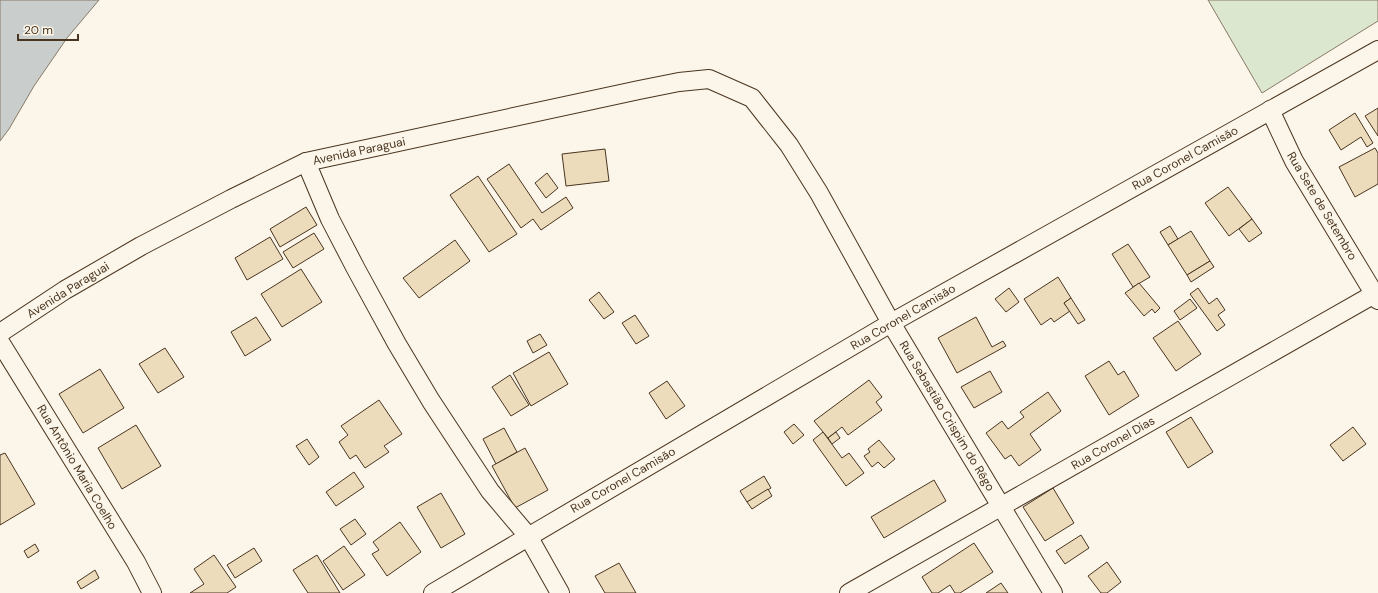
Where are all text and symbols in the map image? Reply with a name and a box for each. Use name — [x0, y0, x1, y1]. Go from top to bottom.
scale bar — [18, 16, 78, 42]
text: 20 m — [24, 22, 53, 38]
street label: Rua Coronel Camisão — [1129, 122, 1241, 194]
street label: Avenida Paraguai — [311, 133, 407, 169]
street label: Rua Sete de Setembro — [1283, 149, 1361, 263]
street label: Avenida Paraguai — [24, 258, 112, 322]
street label: Rua Coronel Camisão — [848, 280, 958, 354]
street label: Rua Sebastião Crispim do Rêgo — [896, 338, 998, 494]
street label: Rua Antônio Maria Coelho — [33, 402, 121, 532]
street label: Rua Coronel Dias — [1068, 413, 1158, 473]
street label: Rua Coronel Camisão — [568, 443, 678, 517]

